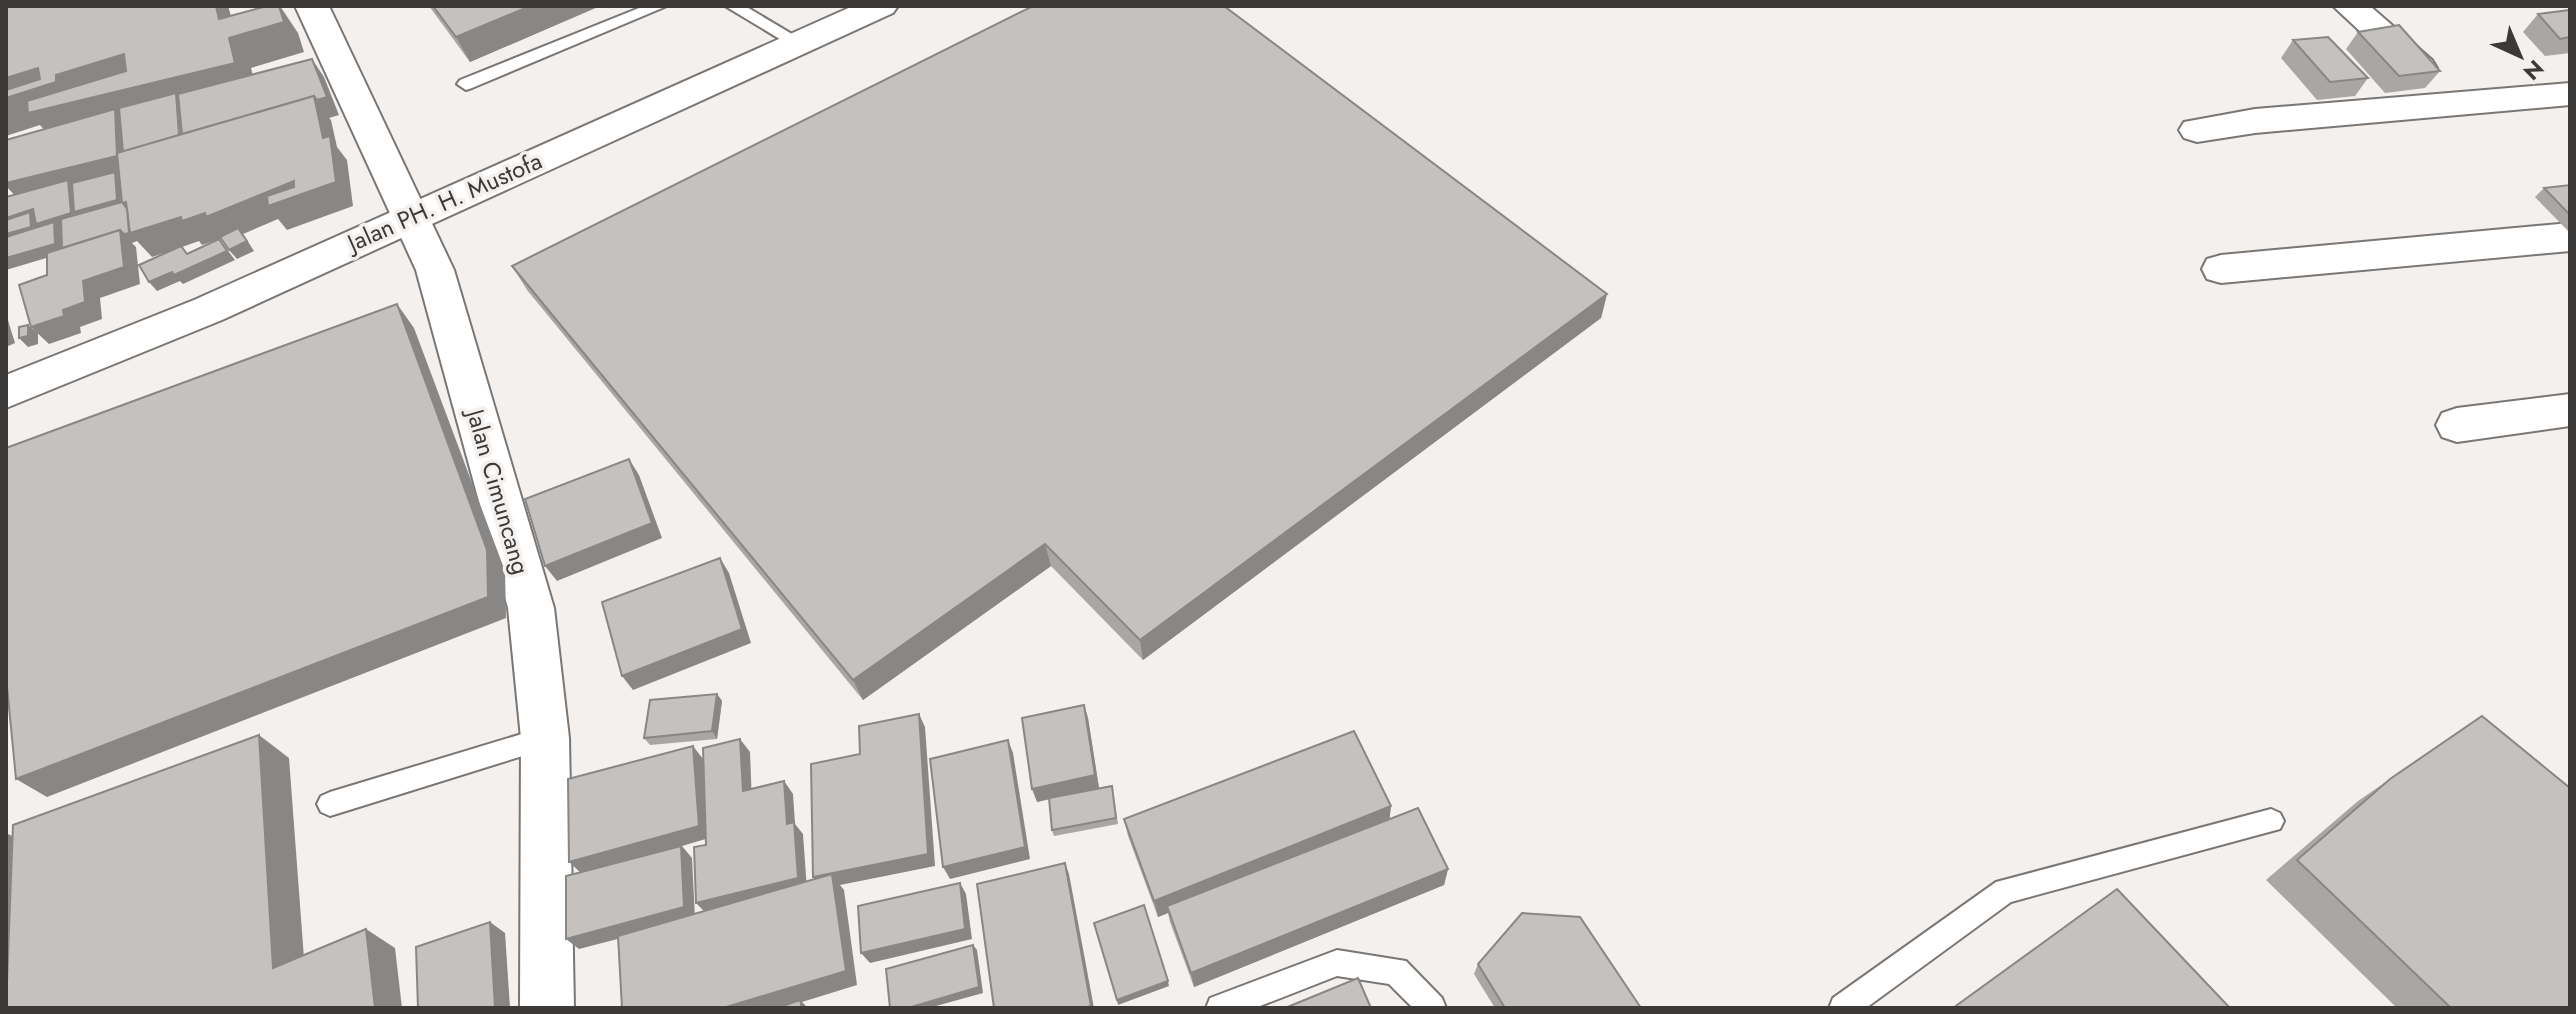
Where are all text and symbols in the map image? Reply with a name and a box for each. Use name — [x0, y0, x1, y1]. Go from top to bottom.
north arrow — [2480, 16, 2560, 96]
text: N — [2516, 53, 2551, 88]
street label: Jalan PH. H. Mustofa — [339, 143, 548, 261]
street label: Jalan Cimuncang — [457, 402, 539, 578]

